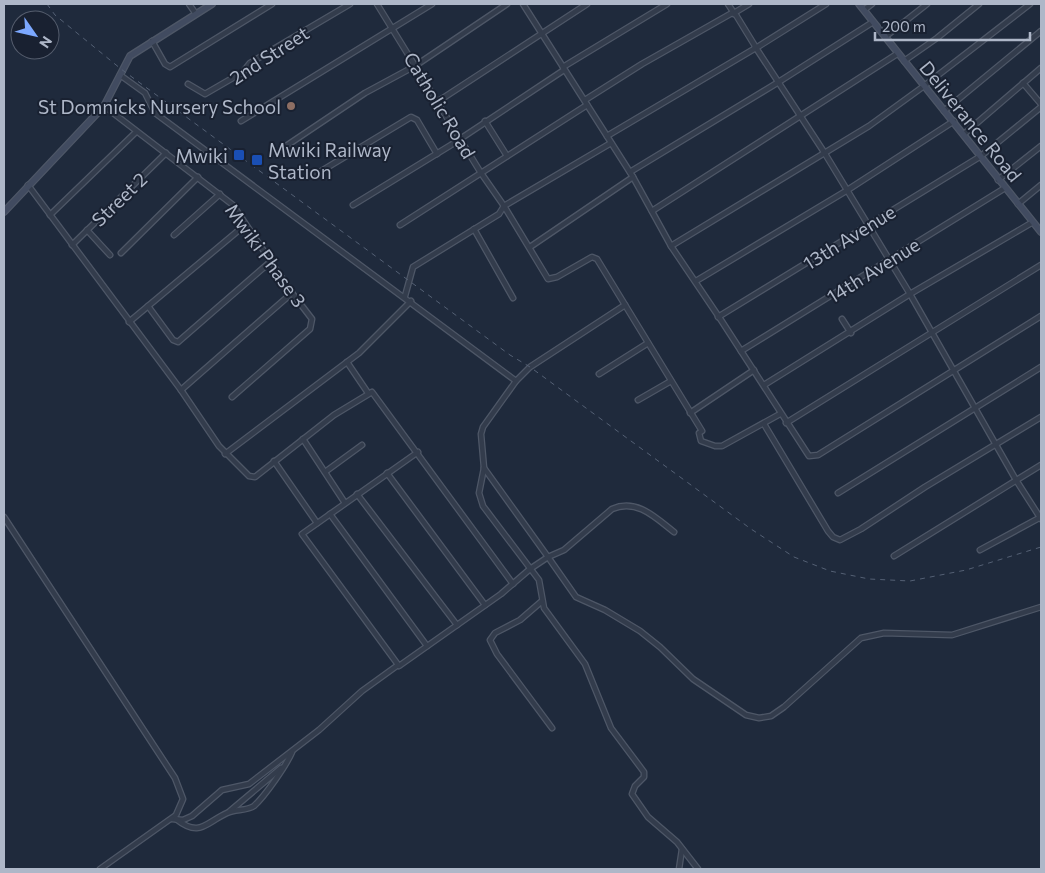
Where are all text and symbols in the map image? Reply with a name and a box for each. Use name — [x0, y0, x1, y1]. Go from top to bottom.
north arrow — [10, 10, 60, 60]
scale bar — [875, 10, 1030, 42]
text: 200 m — [882, 17, 926, 35]
street label: 2nd Street — [225, 21, 313, 89]
text: N — [36, 33, 56, 52]
street label: Catholic Road — [399, 48, 481, 162]
street label: Deliverance Road — [915, 56, 1027, 186]
place label: St Domnicks Nursery School — [38, 95, 281, 118]
marker: St Domnicks Nursery School — [285, 100, 297, 112]
place label: Mwiki Railway Station — [268, 138, 392, 183]
place label: Mwiki — [175, 144, 228, 167]
marker: Mwiki — [232, 148, 246, 162]
marker: Mwiki Railway Station — [250, 153, 264, 167]
street label: Street 2 — [87, 167, 151, 231]
street label: Mwiki Phase 3 — [221, 199, 311, 311]
street label: 13th Avenue — [799, 200, 899, 274]
street label: 14th Avenue — [822, 232, 924, 308]

